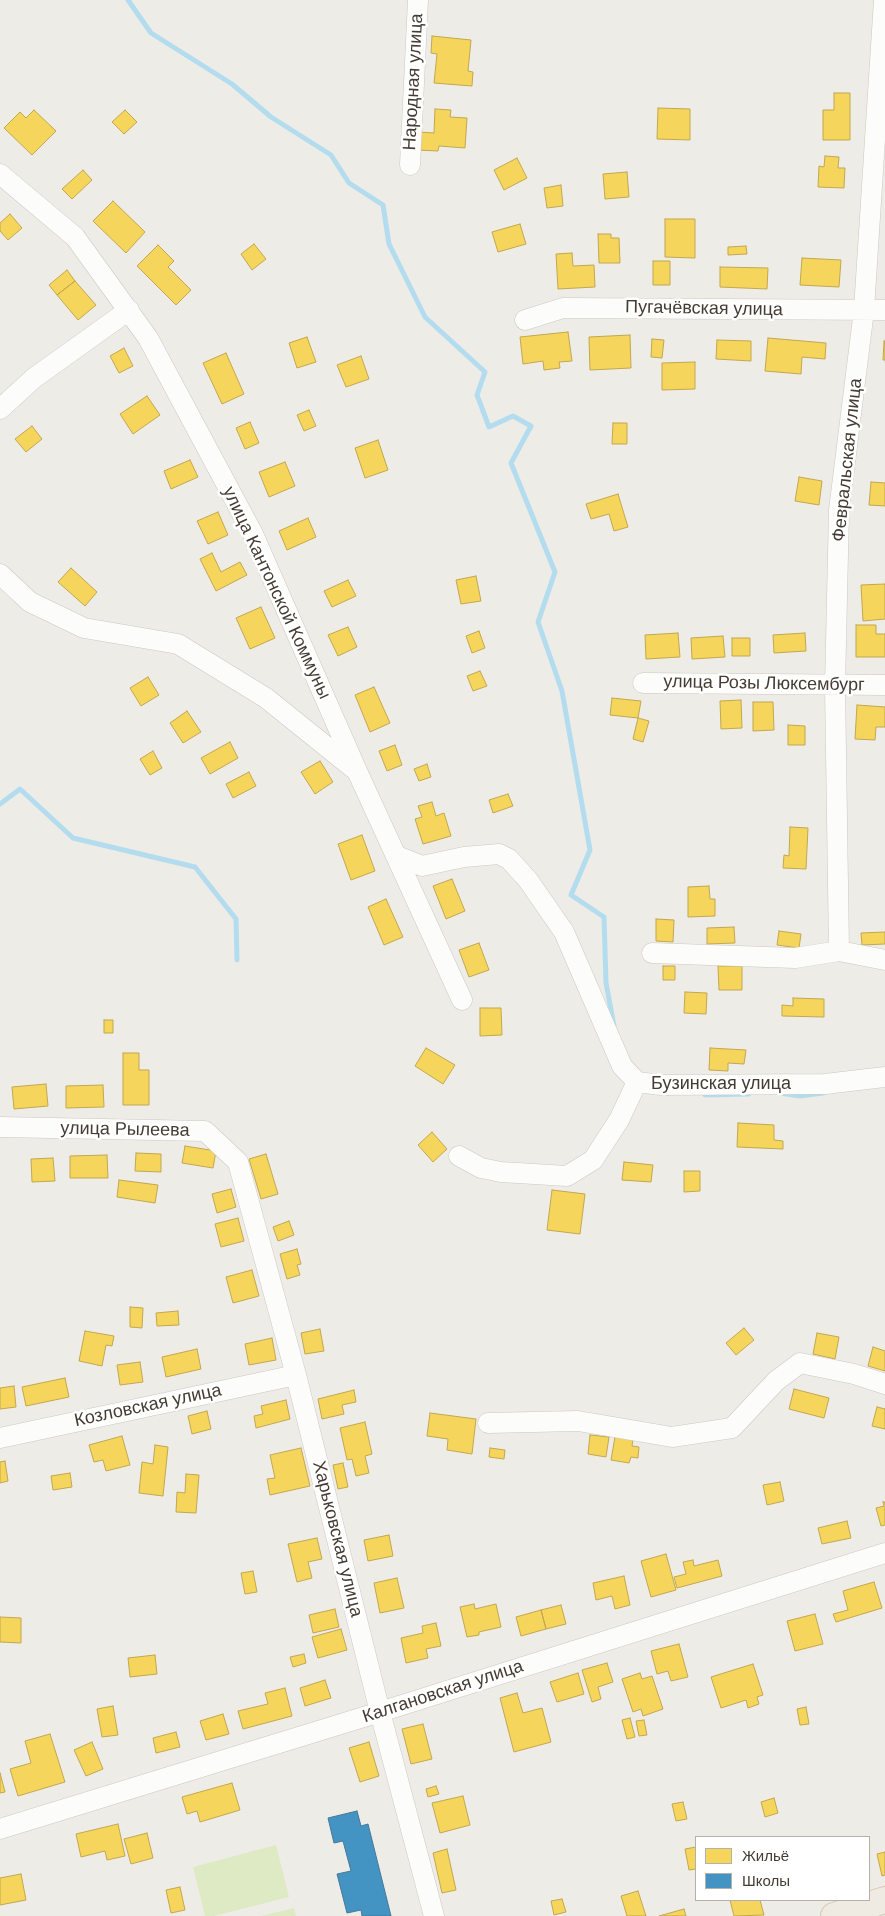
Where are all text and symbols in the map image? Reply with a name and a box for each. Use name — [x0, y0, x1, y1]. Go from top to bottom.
street label: Народная улица — [400, 13, 428, 151]
street label: Пугачёвская улица — [625, 297, 783, 321]
street label: Февральская улица — [829, 377, 867, 543]
street label: улица Кантонской Коммуны — [217, 483, 335, 703]
street label: улица Розы Люксембург — [663, 671, 865, 697]
street label: Бузинская улица — [651, 1073, 791, 1095]
street label: улица Рылеева — [60, 1118, 190, 1142]
street label: Козловская улица — [73, 1380, 223, 1432]
street label: Харьковская улица — [307, 1459, 367, 1619]
street label: Калгановская улица — [360, 1656, 526, 1728]
legend — [695, 1836, 870, 1901]
text: Жильё — [742, 1846, 789, 1866]
text: Школы — [742, 1871, 790, 1891]

